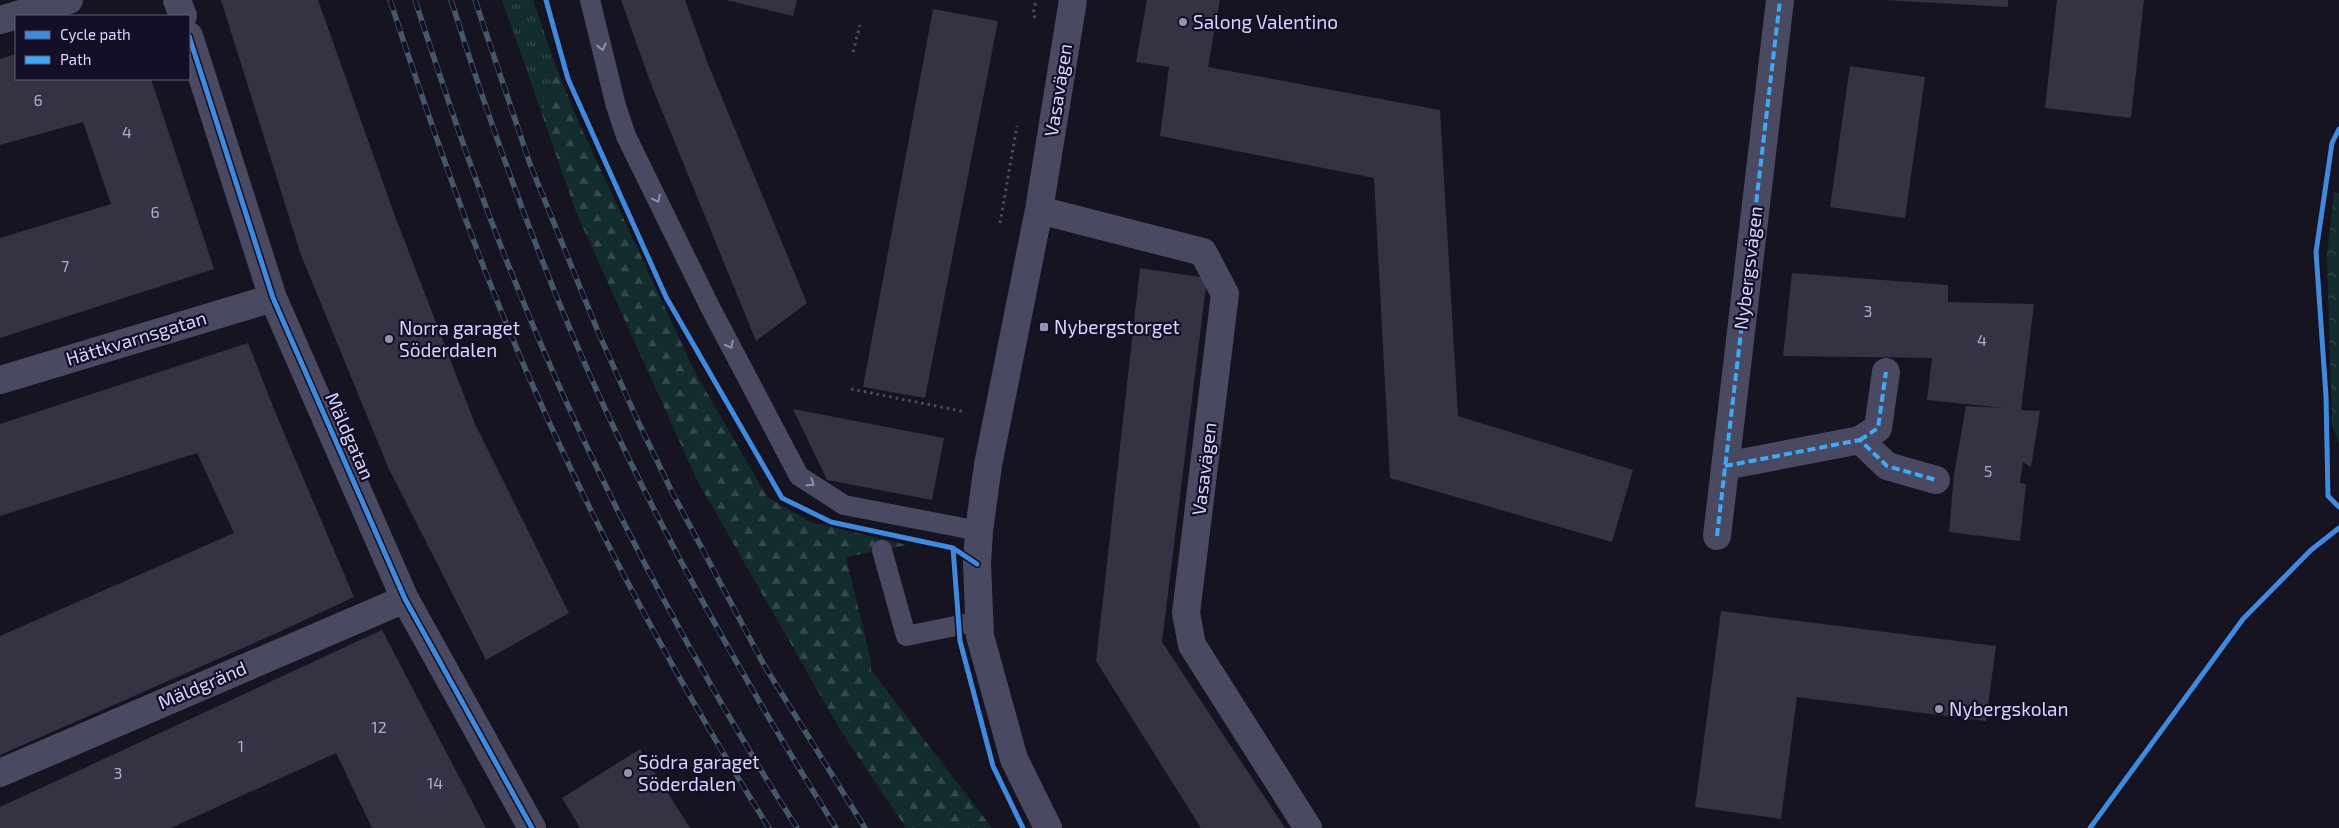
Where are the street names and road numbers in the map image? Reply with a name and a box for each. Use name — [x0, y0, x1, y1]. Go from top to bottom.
street label: Vasavägen — [1039, 42, 1076, 138]
street label: Nybergsvägen — [1729, 205, 1766, 331]
street label: Hättkvarnsgatan — [63, 305, 209, 370]
street label: Mäldgatan — [321, 389, 380, 483]
street label: Vasavägen — [1186, 421, 1221, 517]
street label: Mäldgränd — [154, 656, 250, 714]

